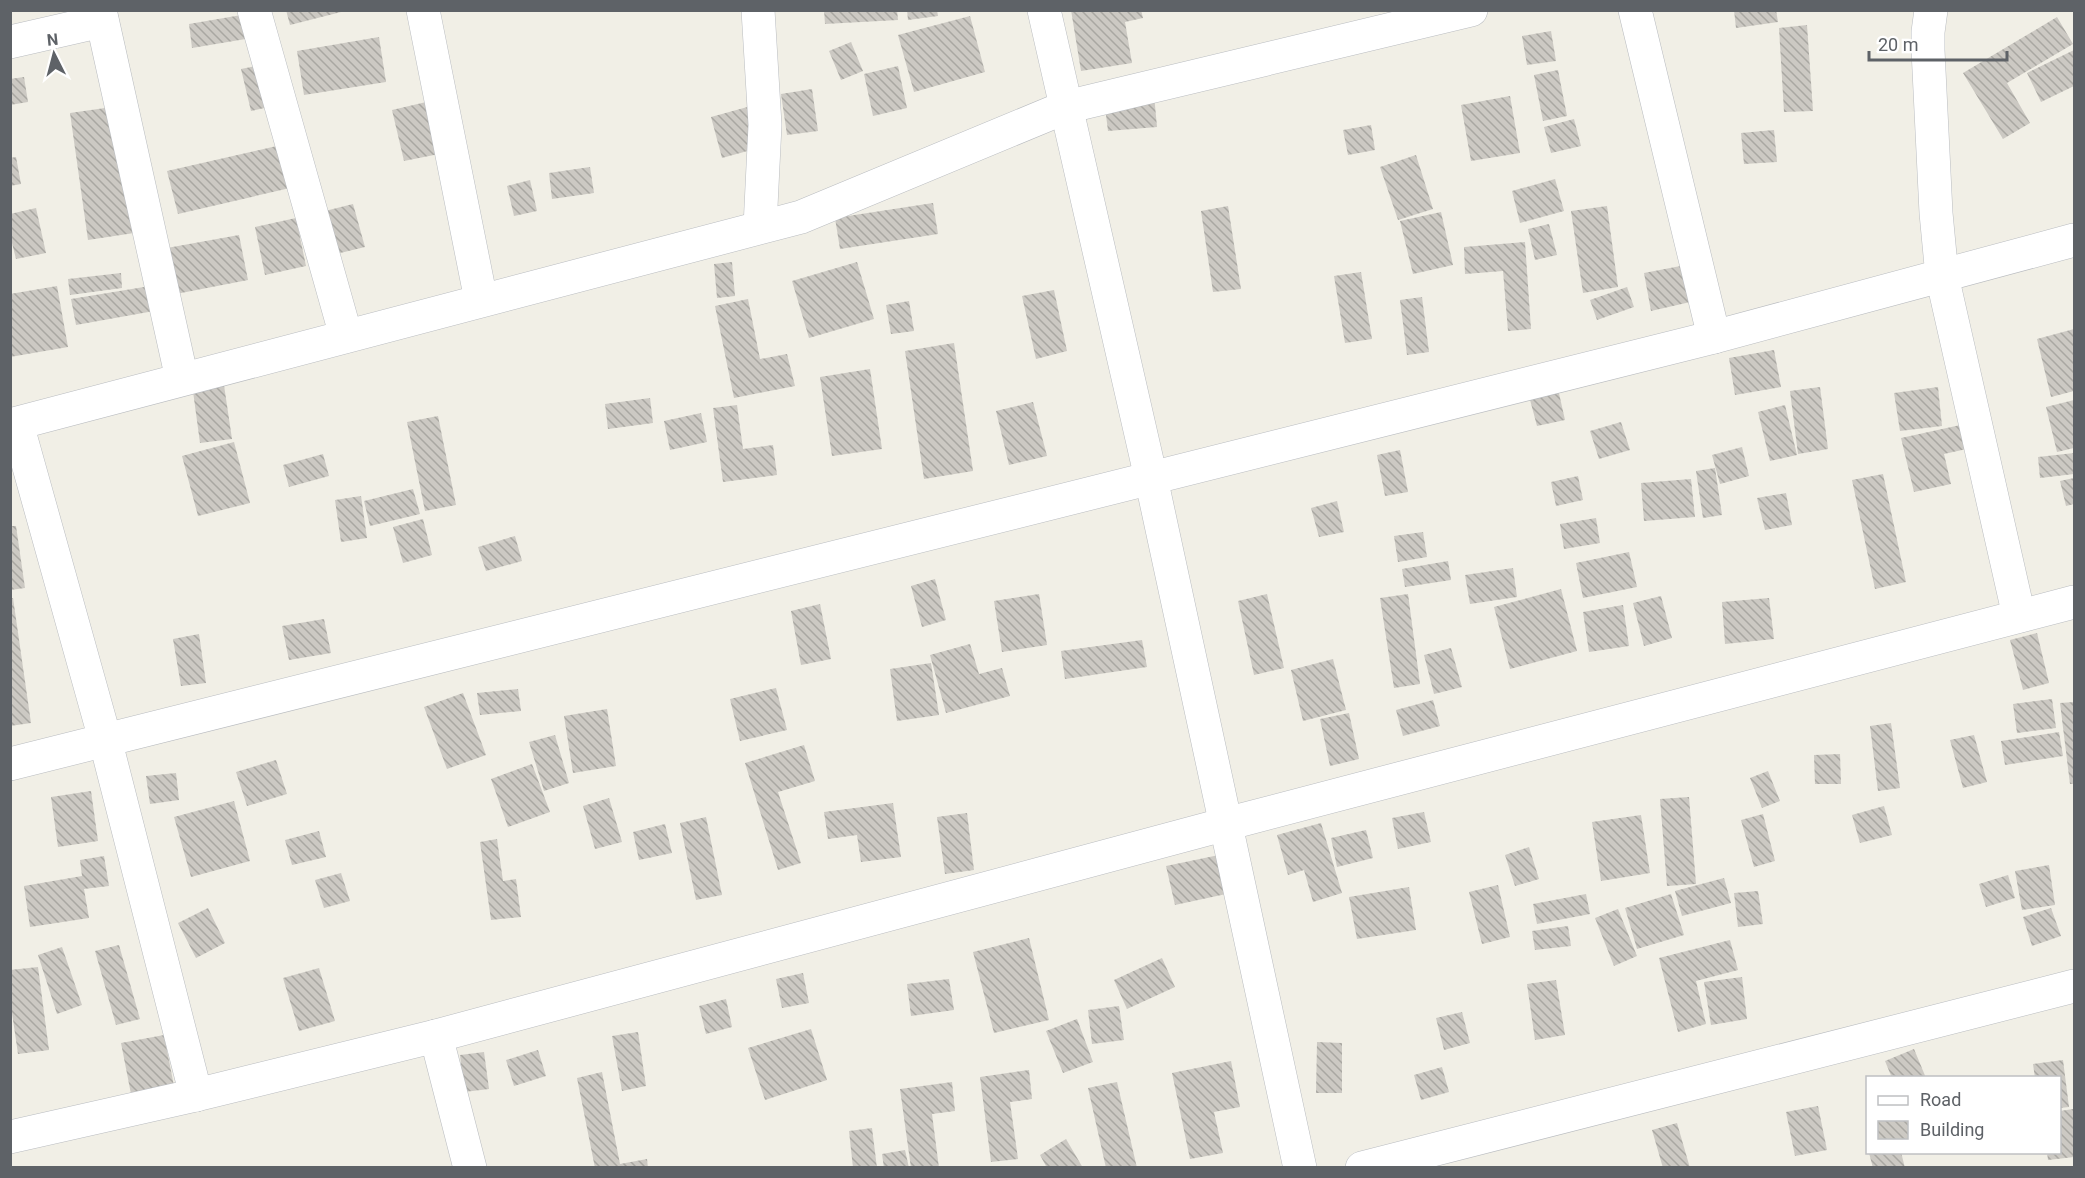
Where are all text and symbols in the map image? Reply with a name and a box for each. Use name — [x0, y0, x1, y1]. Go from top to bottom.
north arrow — [24, 24, 84, 84]
scale bar — [1869, 24, 2007, 62]
text: N — [46, 30, 59, 50]
text: 20 m — [1878, 34, 1918, 55]
legend — [1866, 1076, 2061, 1154]
text: Road — [1920, 1089, 1961, 1110]
text: Building — [1920, 1119, 1984, 1140]

